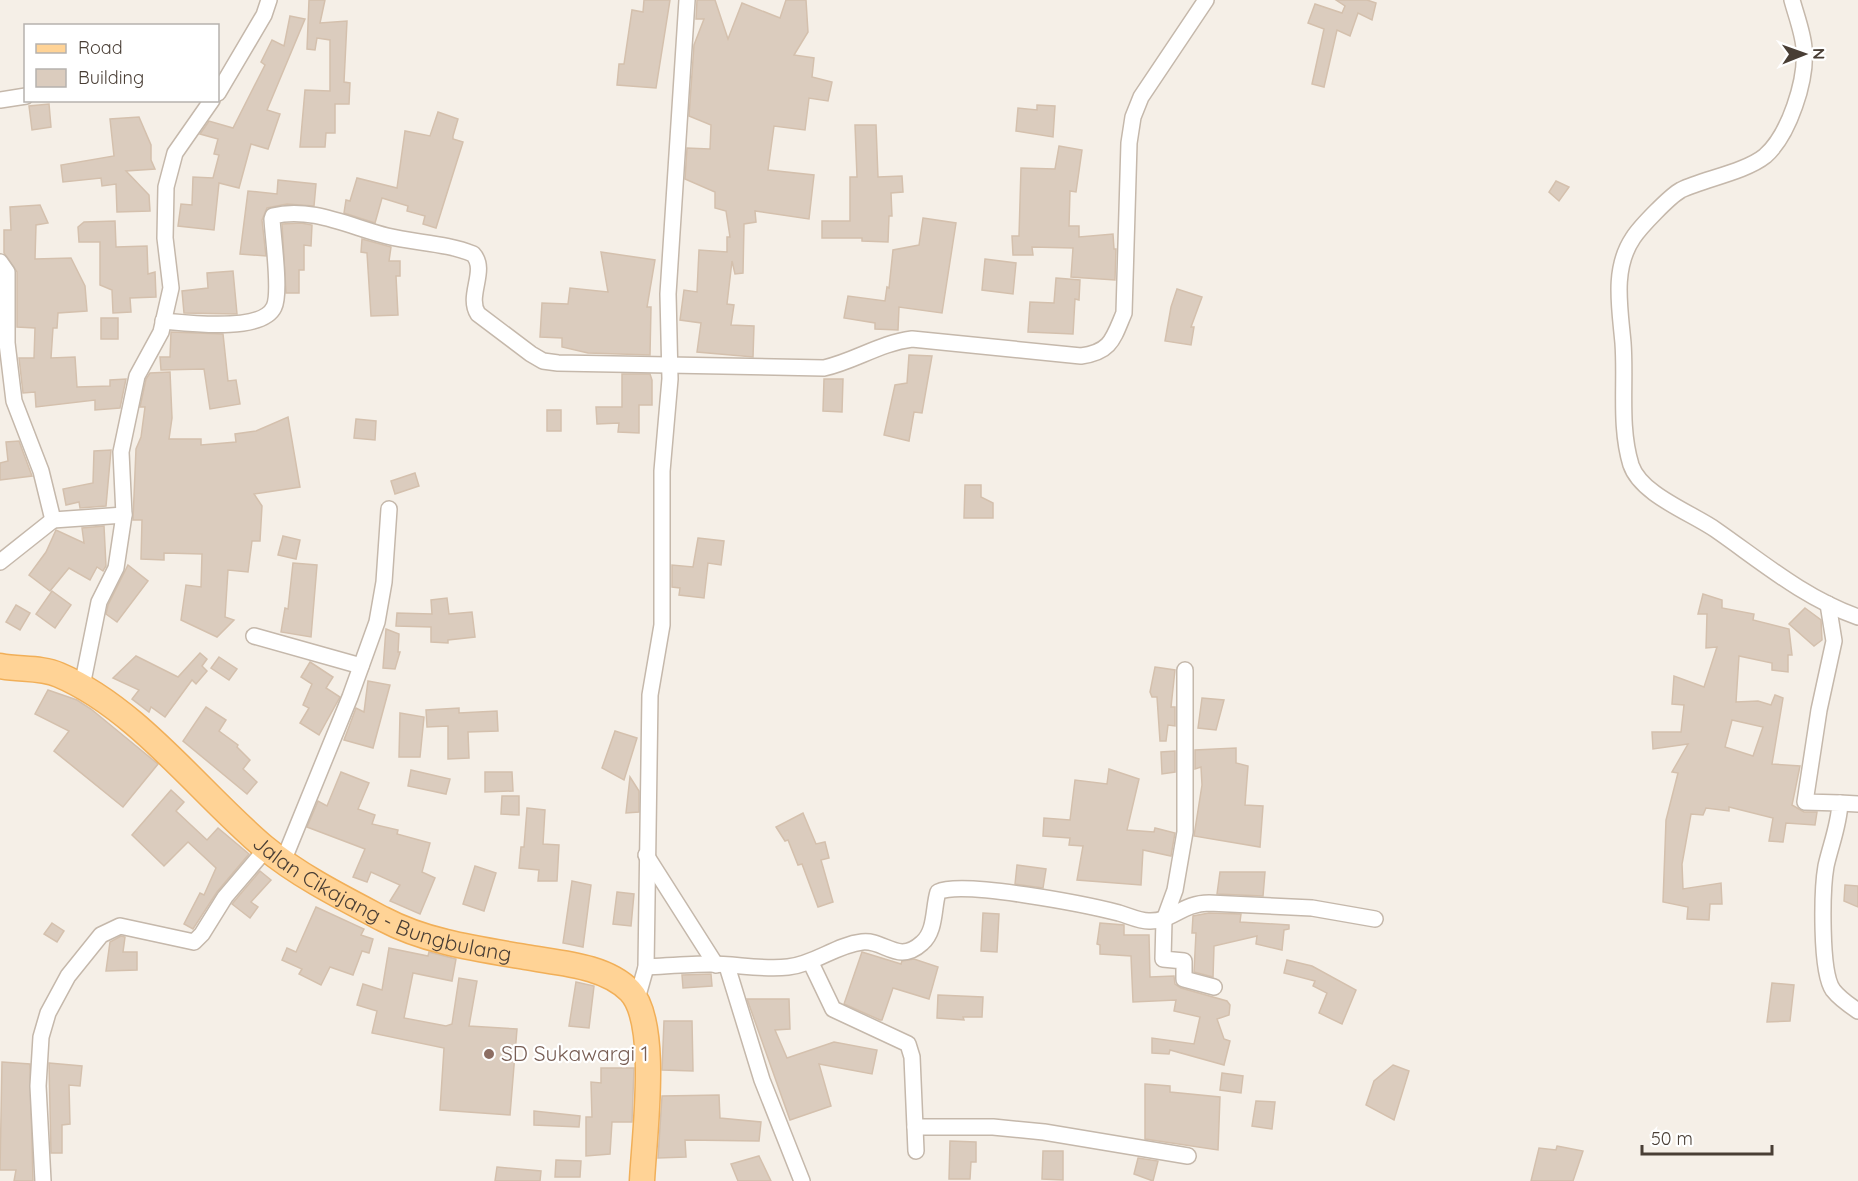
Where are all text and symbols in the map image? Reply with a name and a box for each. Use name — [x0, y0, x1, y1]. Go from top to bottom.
legend — [24, 24, 219, 102]
north arrow — [1774, 24, 1834, 84]
text: Road — [78, 36, 123, 59]
text: N — [1809, 48, 1829, 60]
text: Building — [78, 66, 144, 89]
street label: Jalan Cikajang - Bungbulang — [248, 829, 514, 967]
place label: SD Sukawargi 1 — [501, 1040, 649, 1066]
marker: SD Sukawargi 1 — [482, 1047, 496, 1061]
scale bar — [1642, 1118, 1772, 1156]
text: 50 m — [1651, 1127, 1693, 1150]

